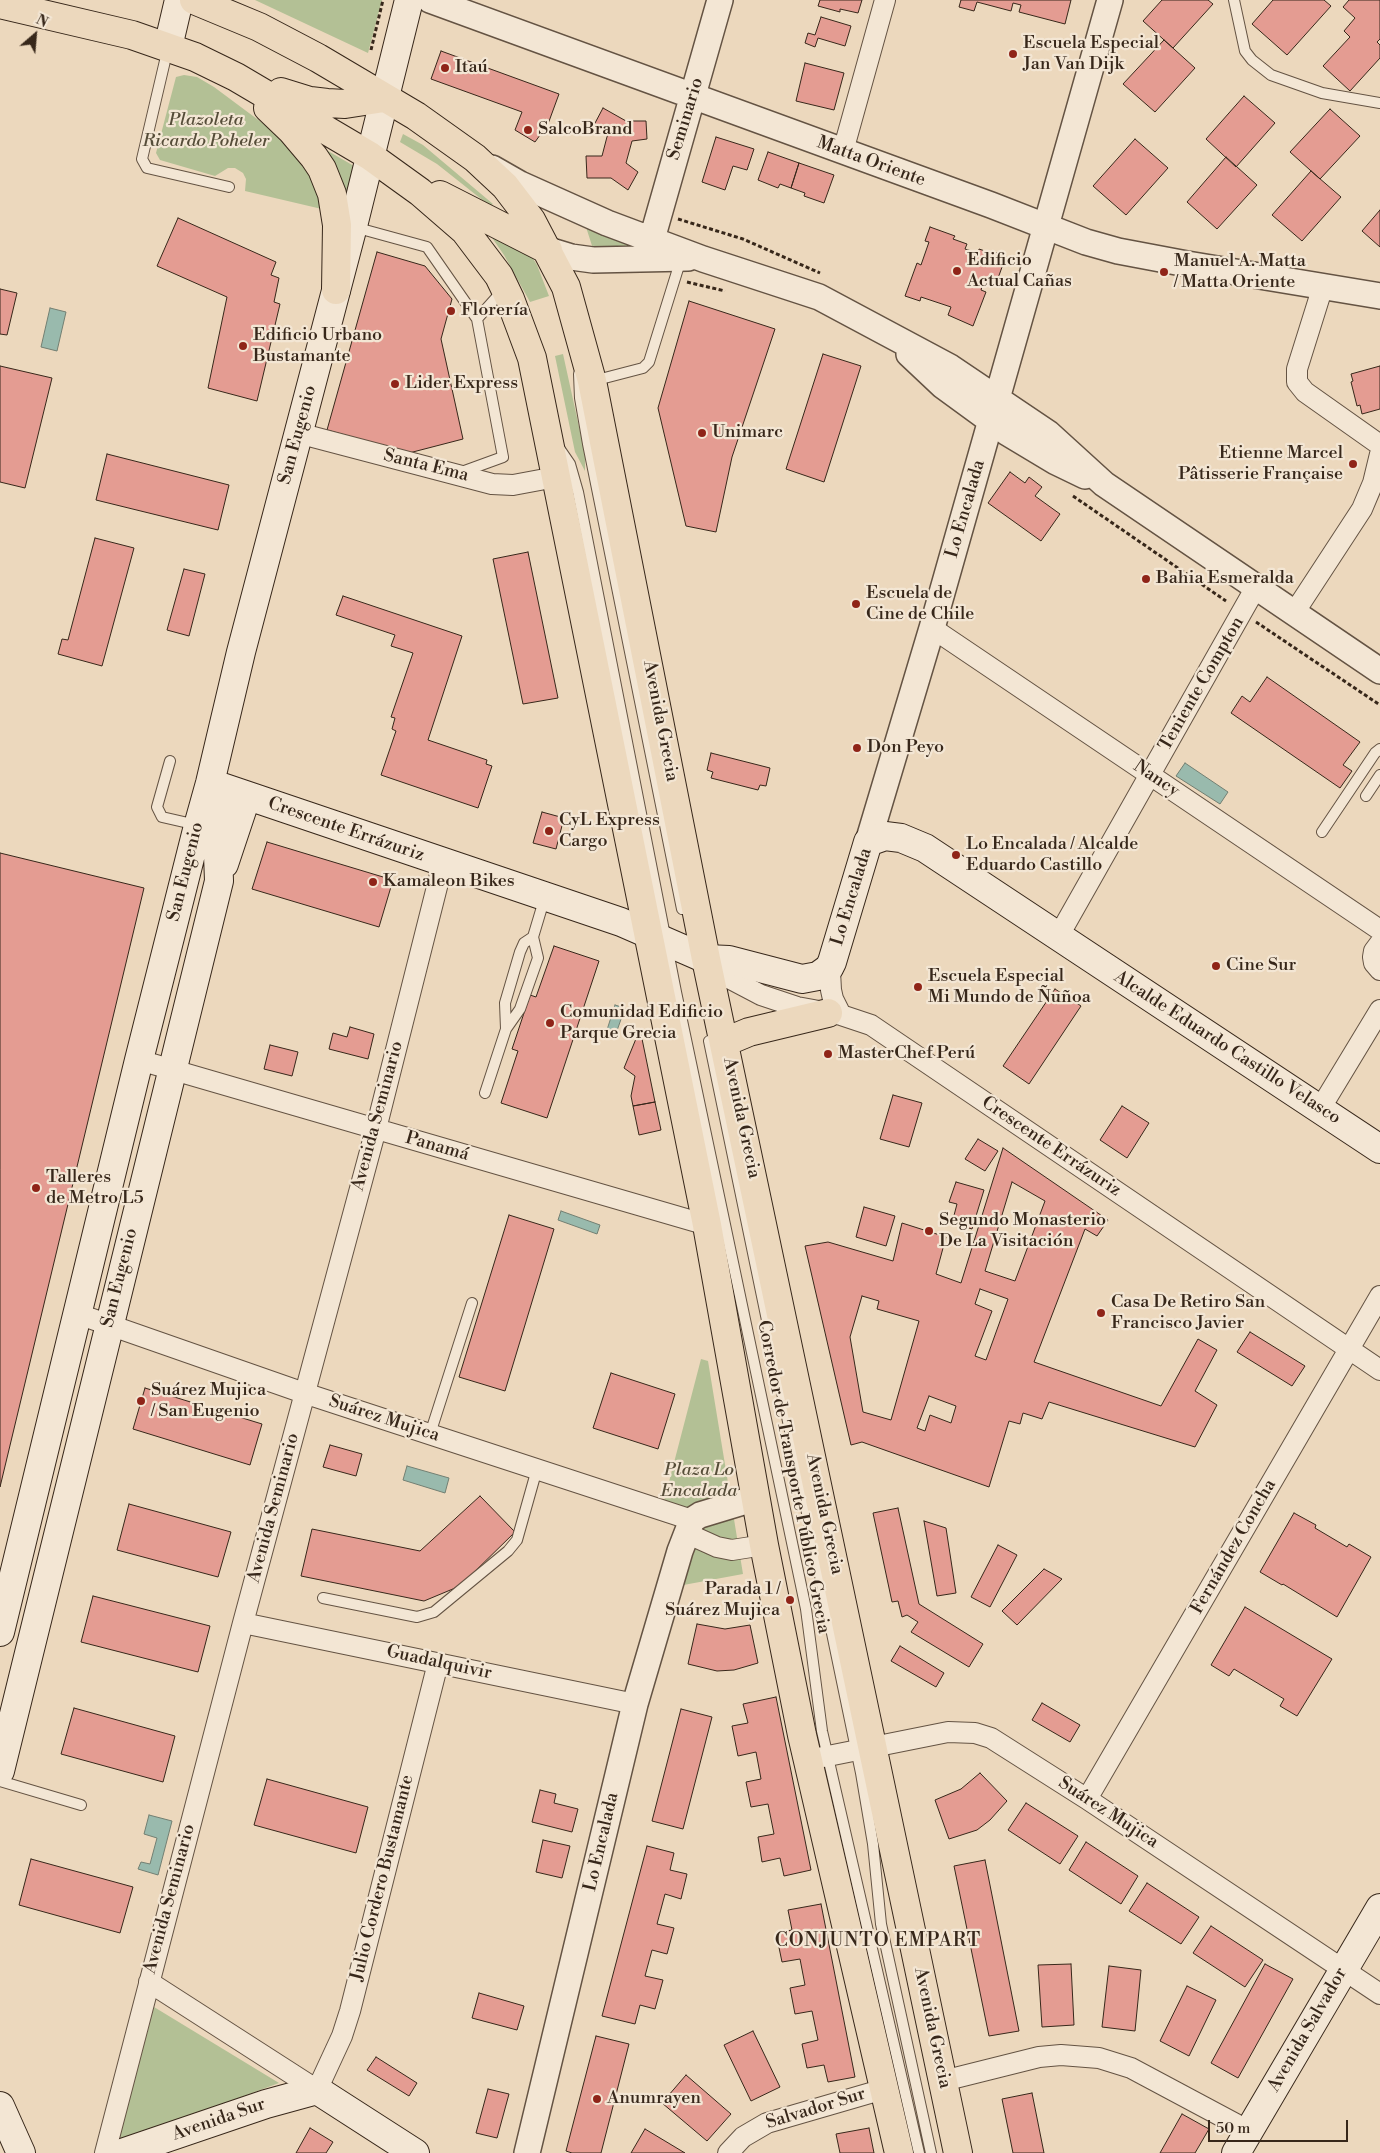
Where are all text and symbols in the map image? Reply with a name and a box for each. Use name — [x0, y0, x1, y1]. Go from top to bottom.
north arrow — [10, 10, 60, 60]
text: N — [33, 11, 51, 32]
place label: Escuela Especial Jan Van Dijk — [1023, 33, 1159, 76]
marker: Escuela Especial Jan Van Dijk — [1007, 48, 1019, 60]
place label: Itaú — [455, 57, 488, 79]
marker: Itaú — [439, 62, 451, 74]
street label: Seminario — [663, 75, 709, 163]
park label: Plazoleta Ricardo Poheler — [143, 110, 269, 152]
place label: SalcoBrand — [538, 119, 632, 141]
marker: SalcoBrand — [522, 124, 534, 136]
street label: Matta Oriente — [814, 132, 928, 192]
place label: Edificio Actual Cañas — [967, 250, 1072, 292]
place label: Manuel A. Matta / Matta Oriente — [1174, 251, 1306, 294]
marker: Edificio Actual Cañas — [951, 265, 963, 277]
marker: Manuel A. Matta / Matta Oriente — [1158, 266, 1170, 278]
place label: Florería — [461, 300, 528, 322]
marker: Florería — [445, 305, 457, 317]
place label: Edificio Urbano Bustamante — [253, 325, 382, 368]
marker: Edificio Urbano Bustamante — [237, 340, 249, 352]
place label: Lider Express — [405, 373, 518, 395]
marker: Lider Express — [389, 378, 401, 390]
street label: San Eugenio — [274, 383, 322, 487]
place label: Unimarc — [712, 422, 783, 444]
marker: Unimarc — [696, 427, 708, 439]
place label: Etienne Marcel Pâtisserie Française — [1178, 443, 1343, 486]
street label: Santa Ema — [381, 445, 471, 487]
street label: Lo Encalada — [942, 458, 990, 560]
marker: Etienne Marcel Pâtisserie Française — [1347, 458, 1359, 470]
place label: Bahia Esmeralda — [1156, 568, 1294, 590]
marker: Bahia Esmeralda — [1140, 573, 1152, 585]
place label: Escuela de Cine de Chile — [866, 583, 974, 626]
marker: Escuela de Cine de Chile — [850, 598, 862, 610]
street label: Teniente Compton — [1155, 613, 1249, 755]
street label: Avenida Grecia — [638, 659, 682, 783]
place label: Don Peyo — [867, 737, 944, 759]
marker: Don Peyo — [851, 742, 863, 754]
street label: Nancy — [1129, 756, 1183, 802]
street label: Crescente Errázuriz — [265, 793, 427, 867]
place label: CyL Express Cargo — [559, 810, 660, 852]
street label: San Eugenio — [163, 820, 209, 924]
marker: CyL Express Cargo — [543, 825, 555, 837]
place label: Lo Encalada / Alcalde Eduardo Castillo — [966, 834, 1138, 876]
street label: Lo Encalada — [827, 846, 877, 948]
marker: Lo Encalada / Alcalde Eduardo Castillo — [950, 849, 962, 861]
place label: Kamaleon Bikes — [383, 871, 515, 893]
marker: Kamaleon Bikes — [367, 876, 379, 888]
place label: Cine Sur — [1226, 955, 1296, 977]
marker: Cine Sur — [1210, 960, 1222, 972]
place label: Escuela Especial Mi Mundo de Ñuñoa — [928, 966, 1091, 1009]
street label: Alcalde Eduardo Castillo Velasco — [1109, 966, 1345, 1130]
marker: Escuela Especial Mi Mundo de Ñuñoa — [912, 981, 924, 993]
place label: Comunidad Edificio Parque Grecia — [560, 1002, 723, 1044]
marker: Comunidad Edificio Parque Grecia — [544, 1017, 556, 1029]
street label: Avenida Seminario — [348, 1039, 408, 1193]
place label: MasterChef Perú — [838, 1043, 975, 1065]
marker: MasterChef Perú — [822, 1048, 834, 1060]
street label: Avenida Grecia — [718, 1056, 764, 1180]
street label: Crescente Errázuriz — [977, 1092, 1125, 1202]
street label: Panamá — [403, 1128, 471, 1166]
place label: Talleres de Metro L5 — [46, 1167, 144, 1210]
marker: Talleres de Metro L5 — [30, 1182, 42, 1194]
place label: Segundo Monasterio De La Visitación — [939, 1210, 1106, 1252]
marker: Segundo Monasterio De La Visitación — [923, 1225, 935, 1237]
street label: San Eugenio — [97, 1226, 143, 1330]
place label: Casa De Retiro San Francisco Javier — [1111, 1292, 1265, 1335]
marker: Casa De Retiro San Francisco Javier — [1095, 1307, 1107, 1319]
street label: Corredor de Transporte Público Grecia — [752, 1319, 834, 1635]
place label: Suárez Mujica / San Eugenio — [151, 1380, 266, 1422]
street label: Suárez Mujica — [326, 1391, 442, 1447]
marker: Suárez Mujica / San Eugenio — [135, 1395, 147, 1407]
street label: Avenida Seminario — [244, 1431, 304, 1585]
street label: Avenida Grecia — [801, 1452, 847, 1576]
park label: Plaza Lo Encalada — [661, 1460, 737, 1502]
street label: Fernández Concha — [1187, 1476, 1281, 1618]
place label: Parada 1 / Suárez Mujica — [665, 1579, 780, 1622]
marker: Parada 1 / Suárez Mujica — [784, 1594, 796, 1606]
street label: Guadalquivir — [384, 1641, 494, 1685]
street label: Julio Cordero Bustamante — [347, 1773, 419, 1983]
street label: Suárez Mujica — [1054, 1773, 1162, 1853]
street label: Lo Encalada — [580, 1790, 624, 1894]
street label: Avenida Seminario — [140, 1822, 200, 1976]
district label: CONJUNTO EMPART — [773, 1930, 983, 1952]
street label: Avenida Salvador — [1264, 1964, 1352, 2096]
street label: Avenida Grecia — [909, 1966, 955, 2090]
street label: Salvador Sur — [764, 2084, 868, 2134]
place label: Anumrayen — [607, 2088, 701, 2110]
marker: Anumrayen — [591, 2093, 603, 2105]
street label: Avenida Sur — [169, 2094, 269, 2146]
scale bar — [1210, 2110, 1350, 2142]
text: 50 m — [1216, 2119, 1250, 2138]

